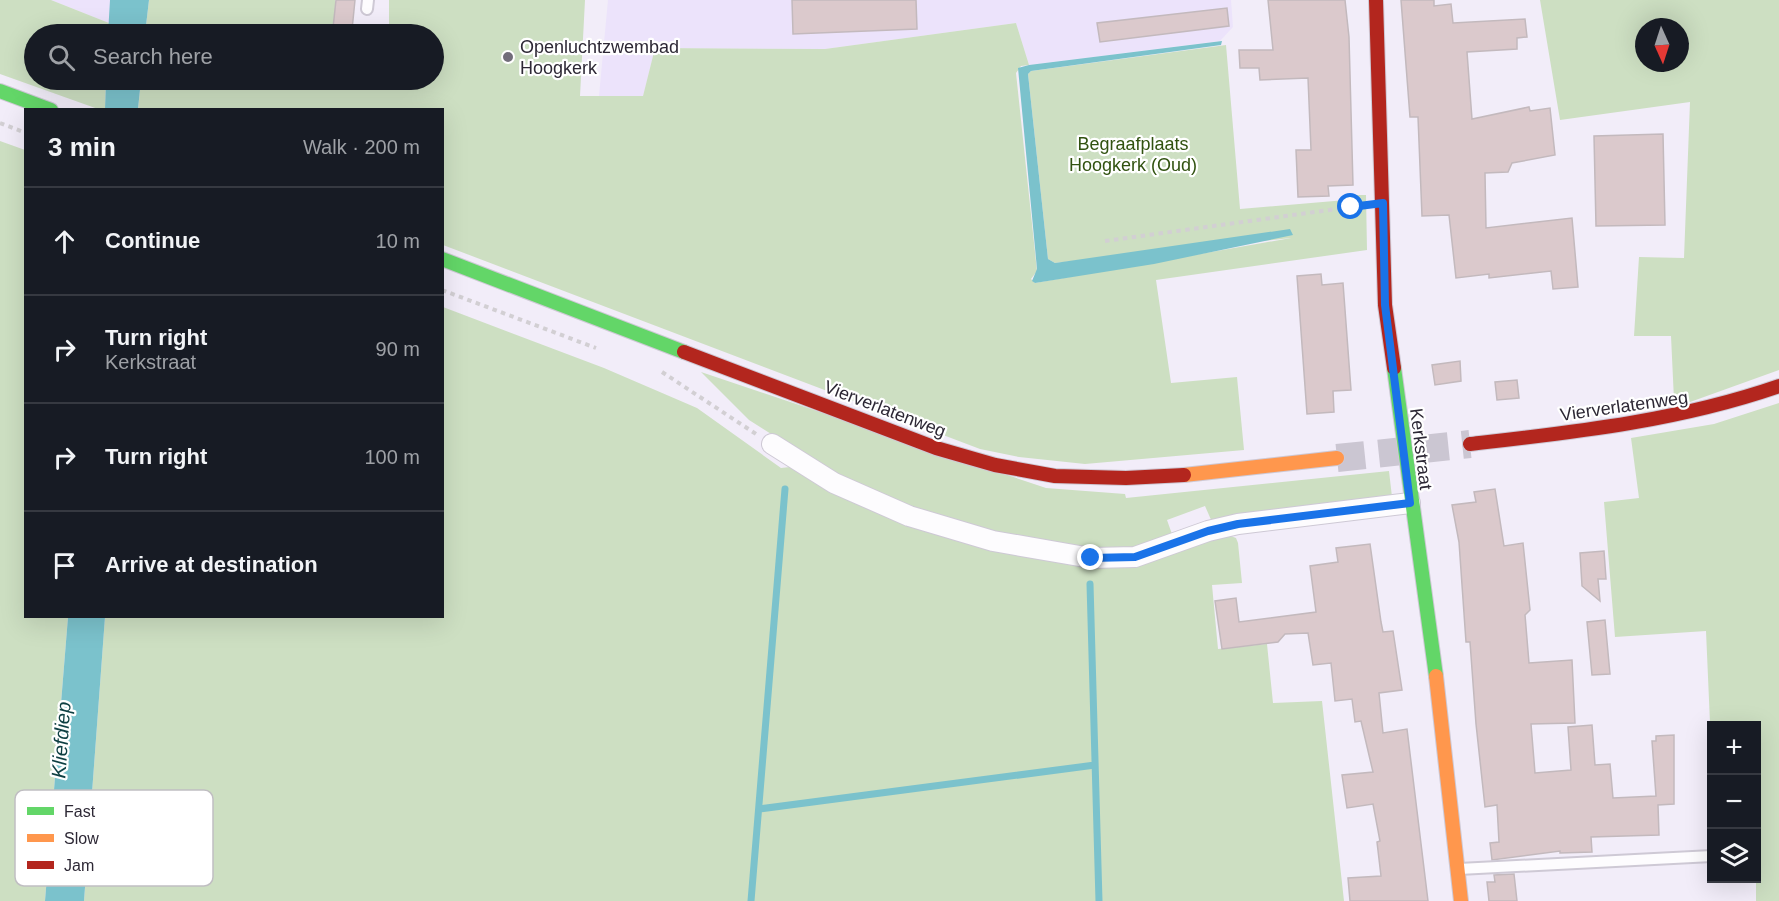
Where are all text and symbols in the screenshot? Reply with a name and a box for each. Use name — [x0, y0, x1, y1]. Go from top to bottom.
north arrow — [1635, 18, 1689, 72]
search box — [24, 24, 444, 90]
place label: Openluchtzwembad Hoogkerk — [520, 37, 679, 78]
icon: search — [45, 41, 78, 74]
text: Search here — [93, 44, 213, 69]
marker: Openluchtzwembad Hoogkerk — [501, 50, 515, 64]
text: 3 min — [48, 132, 116, 162]
park label: Begraafplaats Hoogkerk (Oud) — [1069, 134, 1197, 175]
text: Walk · 200 m — [303, 136, 420, 158]
route start — [1337, 193, 1363, 219]
icon: ahead — [48, 225, 81, 258]
text: Continue — [105, 228, 200, 253]
text: 10 m — [376, 230, 420, 252]
text: Turn right — [105, 325, 207, 350]
icon: right — [48, 333, 81, 366]
text: 90 m — [376, 338, 420, 360]
text: Kerkstraat — [105, 351, 196, 373]
street label: Vierverlatenweg — [821, 377, 949, 441]
street label: Vierverlatenweg — [1559, 387, 1689, 425]
street label: Kerkstraat — [1406, 407, 1436, 491]
icon: right — [48, 441, 81, 474]
text: Turn right — [105, 444, 207, 469]
text: 100 m — [364, 446, 420, 468]
route end — [1077, 544, 1103, 570]
icon: arrive — [48, 549, 81, 582]
text: Arrive at destination — [105, 552, 318, 577]
water label: Kliefdiep — [47, 701, 75, 779]
map controls — [1707, 721, 1761, 883]
button: + — [1707, 721, 1761, 775]
button: − — [1707, 775, 1761, 829]
legend — [15, 790, 213, 886]
text: Fast — [64, 803, 96, 820]
button: layers — [1707, 829, 1761, 883]
text: Slow — [64, 830, 99, 847]
text: Jam — [64, 857, 94, 874]

